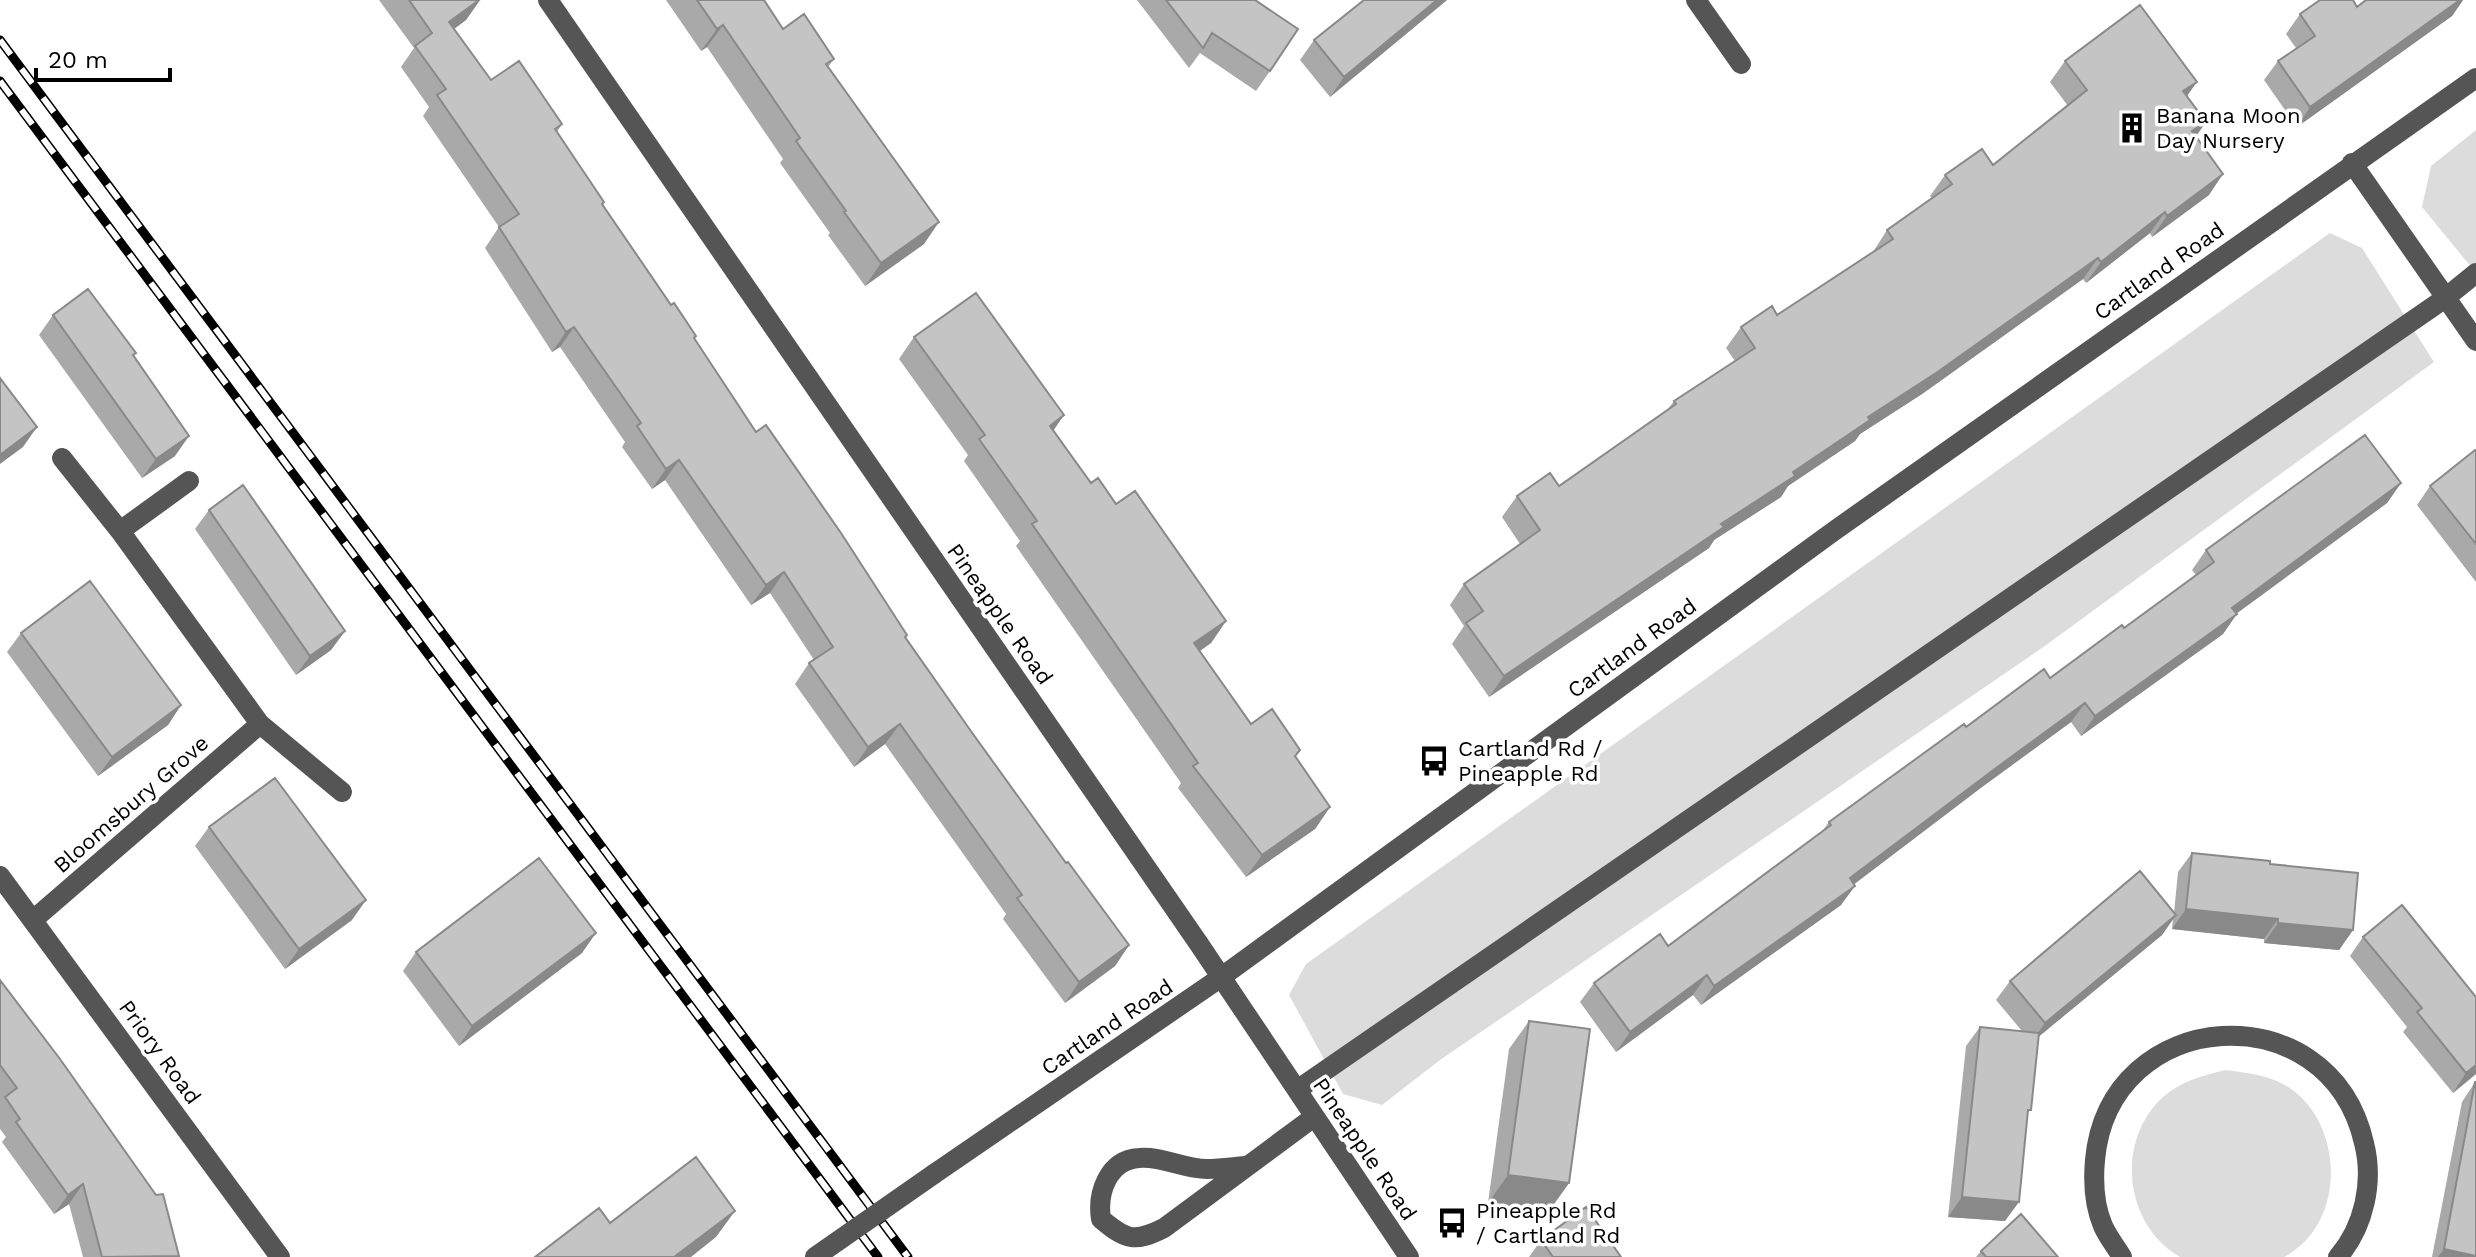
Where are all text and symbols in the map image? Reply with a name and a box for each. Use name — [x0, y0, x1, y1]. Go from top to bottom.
scale bar — [36, 32, 170, 82]
text: 20 m — [48, 46, 108, 74]
place label: Banana Moon Day Nursery — [2156, 103, 2301, 153]
building icon: Banana Moon Day Nursery — [2115, 111, 2149, 145]
street label: Cartland Road — [2089, 217, 2229, 325]
street label: Pineapple Road — [942, 539, 1058, 689]
street label: Cartland Road — [1563, 593, 1701, 703]
street label: Bloomsbury Grove — [49, 730, 213, 878]
place label: Cartland Rd / Pineapple Rd — [1458, 736, 1602, 786]
bus stop icon: Cartland Rd / Pineapple Rd — [1417, 744, 1451, 778]
street label: Cartland Road — [1037, 974, 1177, 1080]
street label: Priory Road — [114, 995, 206, 1109]
street label: Pineapple Road — [1308, 1073, 1422, 1225]
place label: Pineapple Rd / Cartland Rd — [1476, 1198, 1620, 1248]
bus stop icon: Pineapple Rd / Cartland Rd — [1435, 1206, 1469, 1240]

